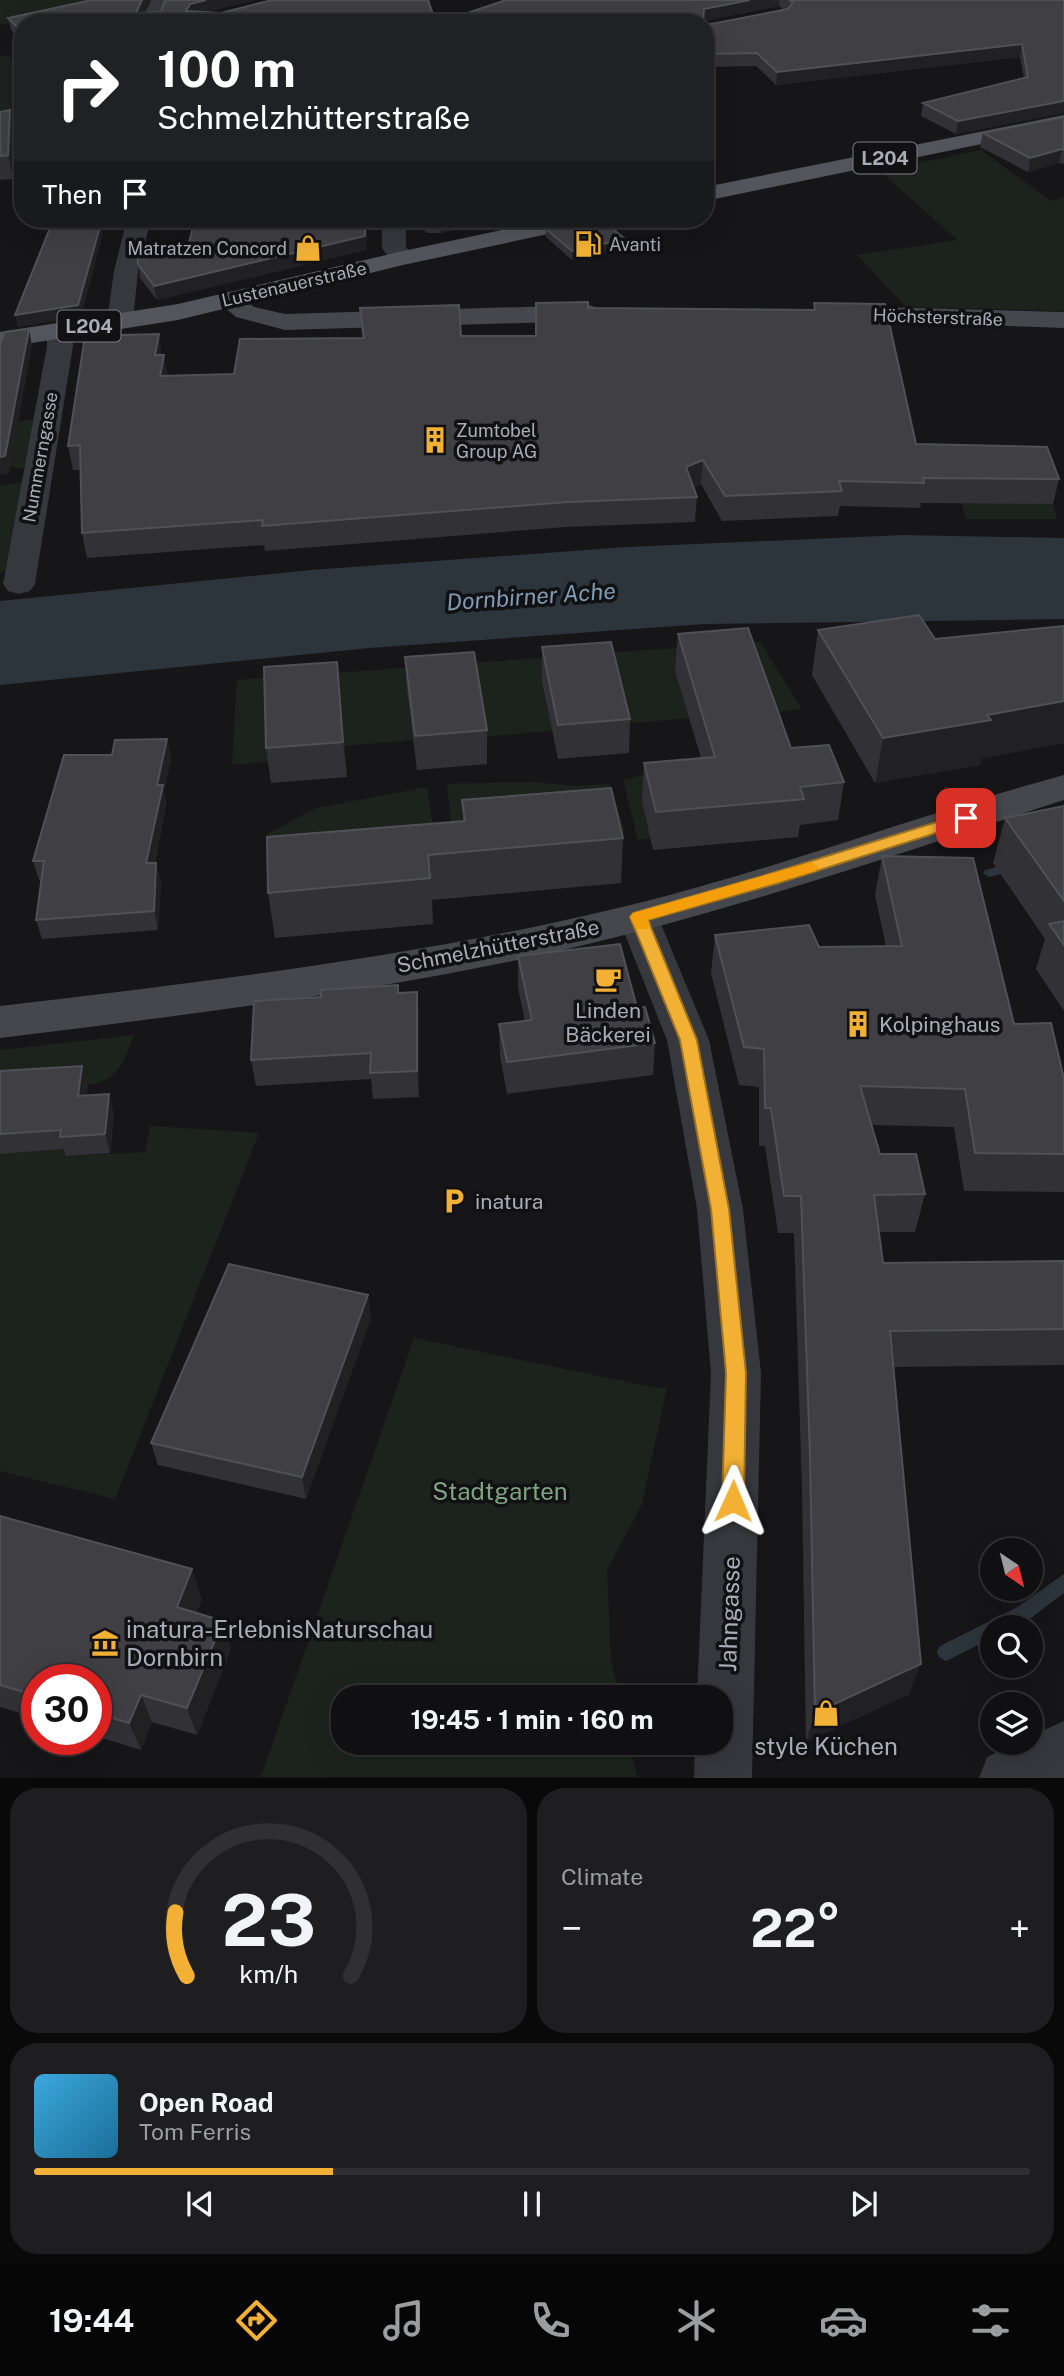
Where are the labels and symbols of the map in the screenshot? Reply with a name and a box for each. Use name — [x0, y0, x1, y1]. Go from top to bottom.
road number: L204 — [854, 142, 917, 174]
fuel station icon: Avanti — [573, 229, 603, 259]
shop icon: Matratzen Concord — [293, 233, 323, 263]
place label: Avanti — [609, 234, 661, 255]
place label: Matratzen Concord — [127, 238, 287, 259]
street label: Lustenauerstraße — [220, 257, 368, 311]
street label: Höchsterstraße — [873, 304, 1003, 330]
road number: L204 — [57, 310, 120, 342]
street label: Nummerngasse — [18, 390, 62, 524]
place label: Zumtobel Group AG — [456, 420, 537, 462]
building icon: Zumtobel Group AG — [420, 425, 450, 455]
water label: Dornbirner Ache — [445, 577, 617, 615]
pin — [936, 788, 996, 848]
street label: Schmelzhütterstraße — [395, 914, 601, 978]
cafe icon: Linden Bäckerei — [593, 964, 623, 994]
place label: Linden Bäckerei — [565, 998, 651, 1047]
building icon: Kolpinghaus — [843, 1009, 873, 1039]
place label: Kolpinghaus — [879, 1012, 1000, 1037]
parking icon: inatura — [439, 1186, 469, 1216]
place label: inatura — [475, 1189, 543, 1214]
position arrow — [696, 1464, 770, 1538]
park label: Stadtgarten — [432, 1477, 568, 1505]
north arrow — [980, 1538, 1043, 1601]
street label: Jahngasse — [713, 1556, 745, 1672]
place label: inatura-ErlebnisNaturschau Dornbirn — [126, 1615, 433, 1671]
museum icon: inatura-ErlebnisNaturschau Dornbirn — [90, 1628, 120, 1658]
speed limit sign: 30 — [21, 1664, 112, 1755]
shop icon: style Küchen — [811, 1698, 841, 1728]
place label: style Küchen — [754, 1732, 898, 1760]

